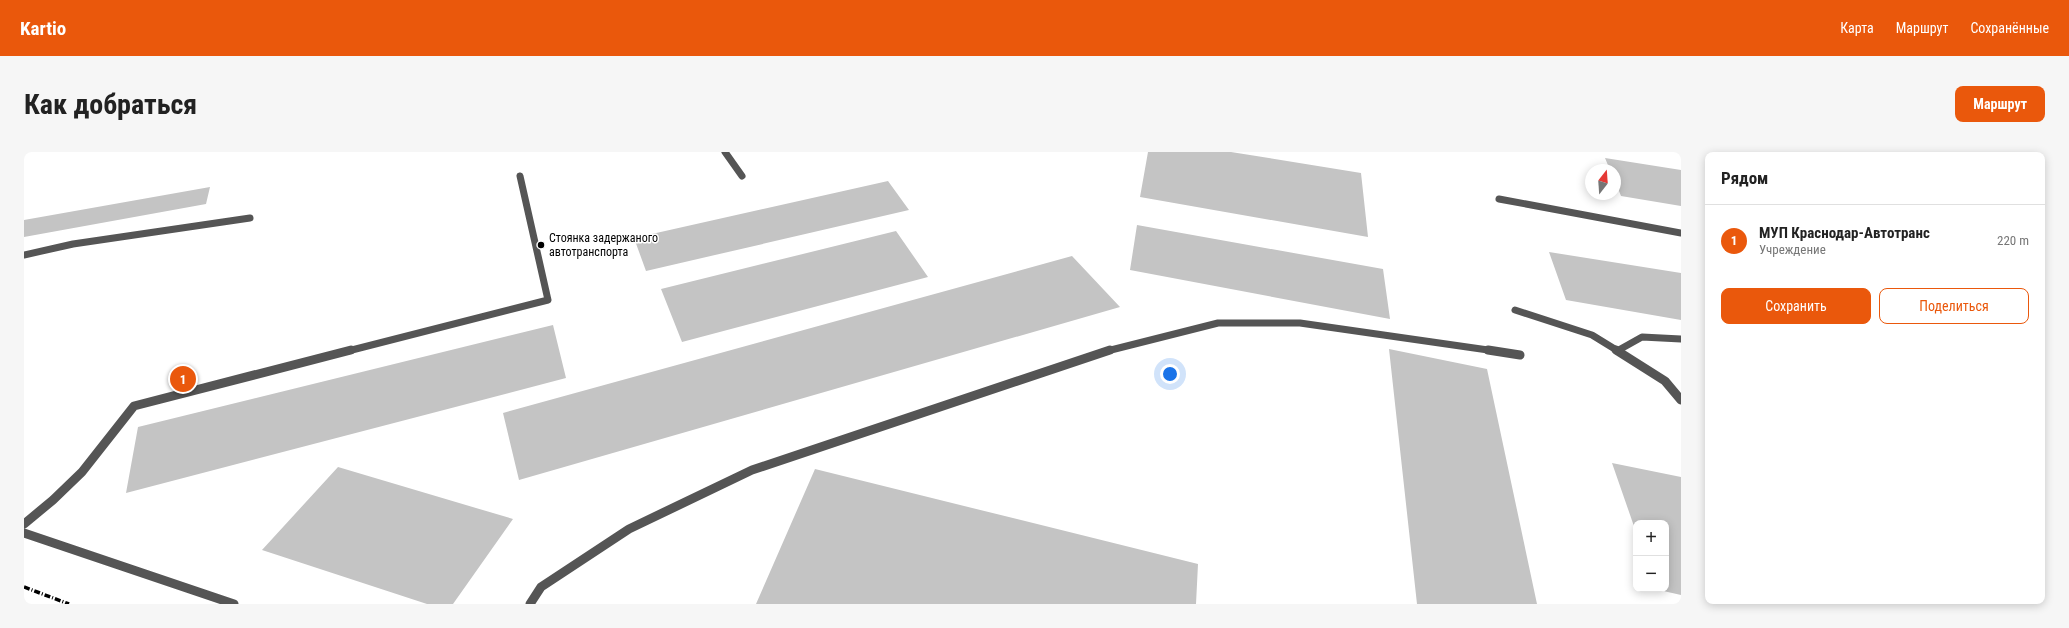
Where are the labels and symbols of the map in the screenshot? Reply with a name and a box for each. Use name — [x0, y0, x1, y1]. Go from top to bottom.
north arrow — [1585, 164, 1621, 200]
place label: Стоянка задержаного автотранспорта — [549, 231, 658, 259]
marker: Стоянка задержаного автотранспорта — [536, 240, 546, 250]
pin: 1 — [170, 364, 196, 394]
your location — [1160, 364, 1180, 384]

